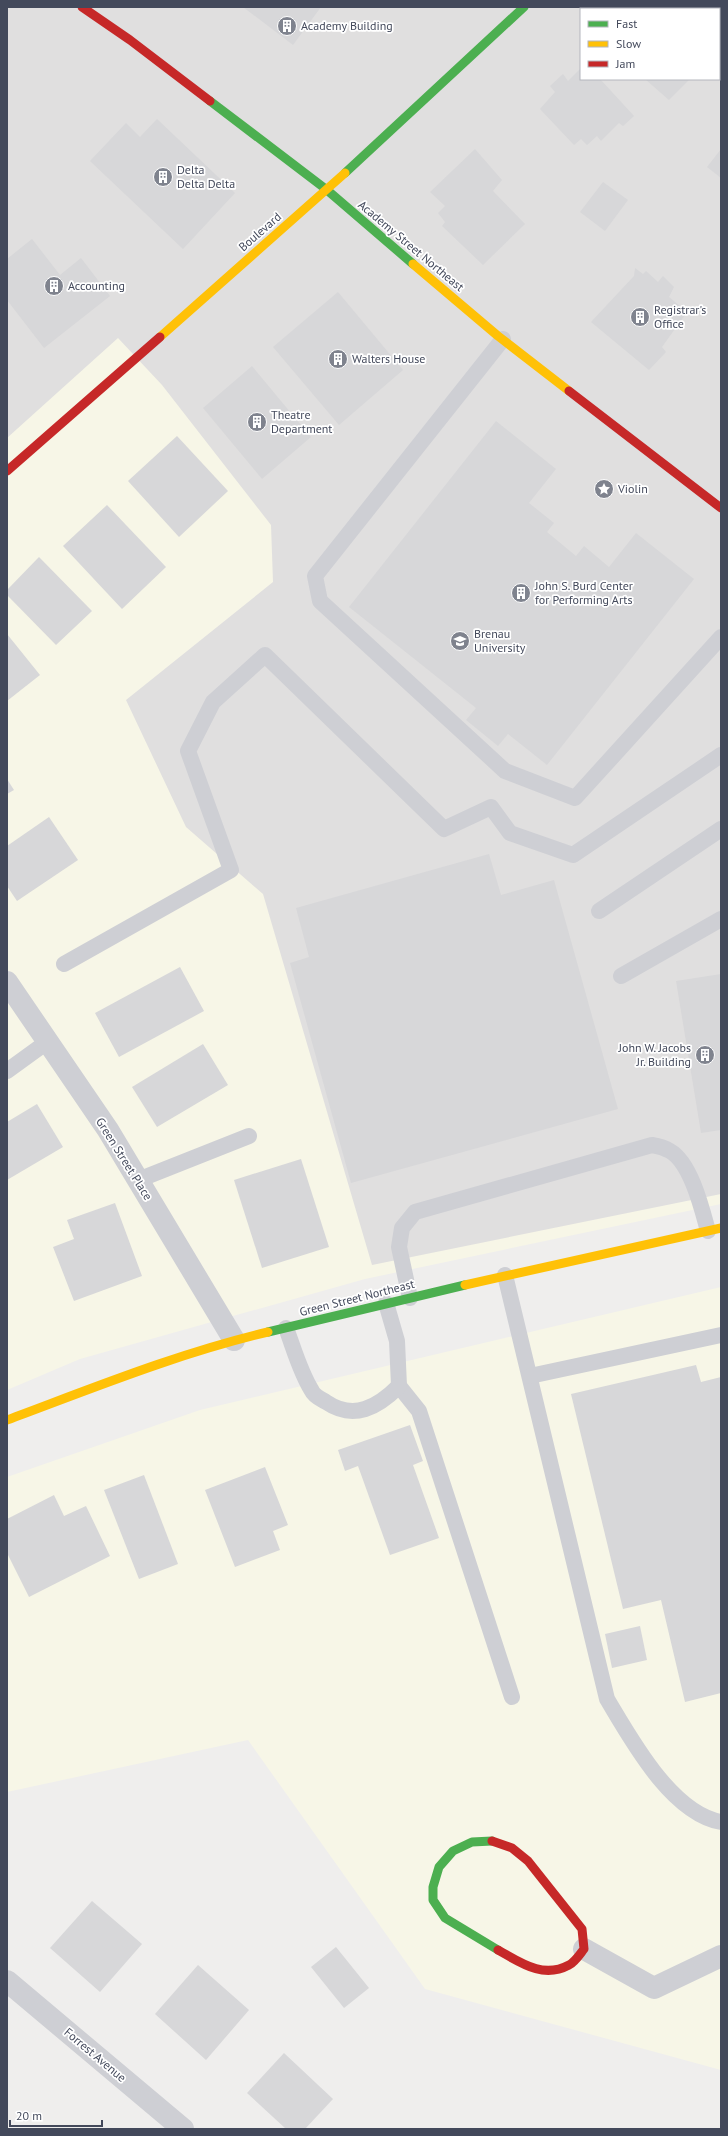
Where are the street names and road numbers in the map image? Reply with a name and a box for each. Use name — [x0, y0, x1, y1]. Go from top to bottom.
street label: Academy Street Northeast — [355, 197, 467, 294]
street label: Boulevard — [235, 209, 284, 254]
street label: Green Street Place — [93, 1115, 156, 1203]
street label: Green Street Northeast — [298, 1276, 416, 1319]
street label: Forrest Avenue — [61, 2024, 129, 2085]

